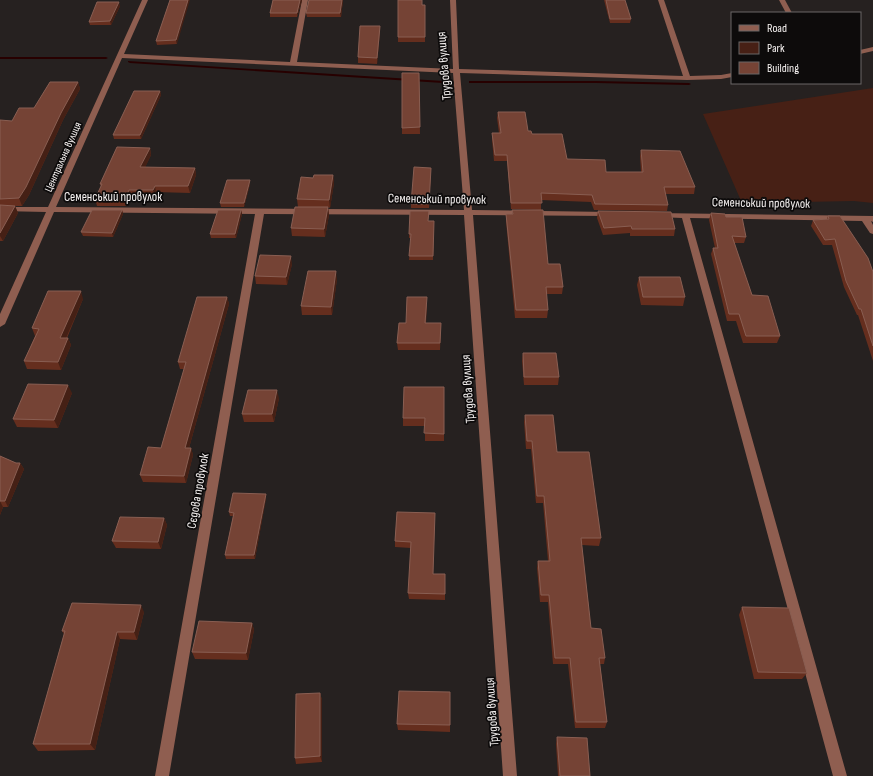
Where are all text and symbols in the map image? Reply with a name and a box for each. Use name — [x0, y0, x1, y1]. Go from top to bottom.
legend — [731, 12, 861, 84]
text: Road — [767, 21, 787, 36]
street label: Трудова вулиця — [433, 31, 455, 101]
text: Park — [767, 41, 785, 56]
text: Building — [767, 61, 799, 76]
street label: Центральна вулиця — [42, 120, 84, 194]
street label: Семенський провулок — [64, 189, 162, 205]
street label: Семенський провулок — [388, 190, 486, 208]
street label: Семенський провулок — [712, 194, 810, 212]
street label: Трудова вулиця — [458, 354, 478, 424]
street label: Сєдова провулок — [184, 452, 213, 530]
street label: Трудова вулиця — [482, 677, 502, 747]

